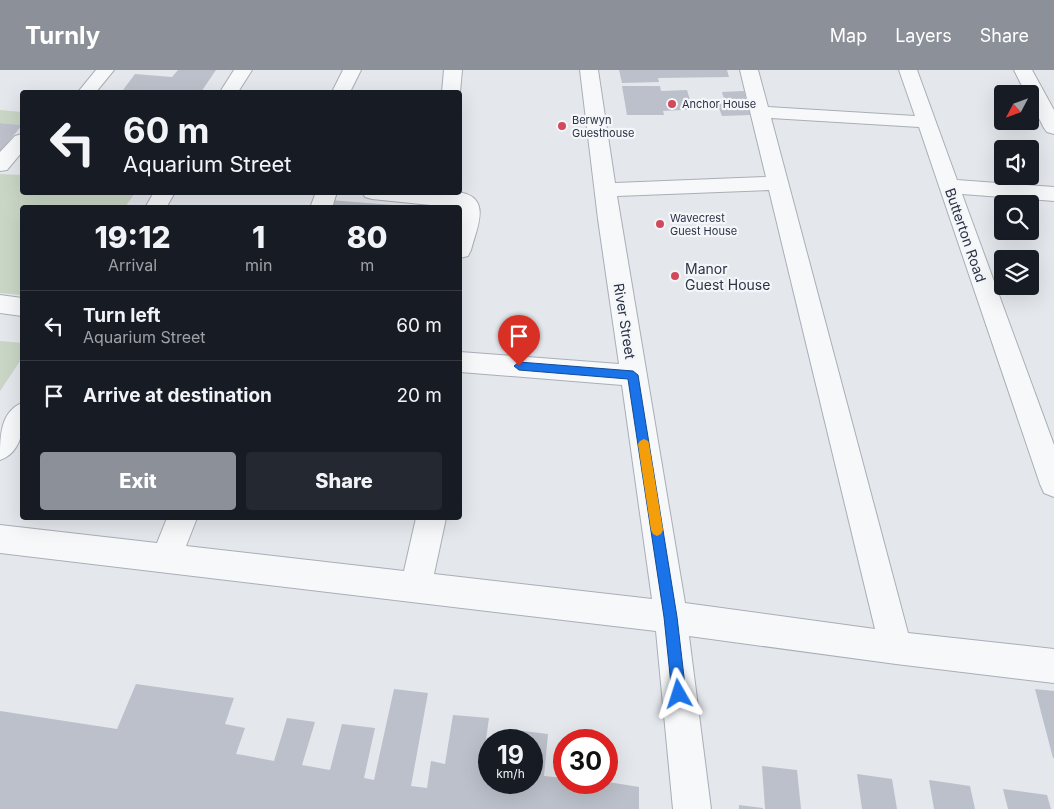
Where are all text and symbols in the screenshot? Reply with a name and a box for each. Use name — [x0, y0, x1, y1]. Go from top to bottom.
text: Turnly — [25, 21, 100, 50]
text: Map — [830, 25, 867, 46]
text: Layers — [895, 25, 952, 46]
text: Share — [980, 25, 1029, 46]
north arrow — [994, 85, 1039, 130]
map controls — [994, 85, 1039, 295]
place label: Anchor House — [682, 97, 756, 111]
marker: Anchor House — [666, 98, 678, 110]
text: 60 m — [123, 109, 210, 151]
icon: left — [40, 110, 105, 175]
place label: Berwyn Guesthouse — [572, 113, 634, 140]
marker: Berwyn Guesthouse — [556, 120, 568, 132]
button: sound — [994, 140, 1039, 185]
text: Aquarium Street — [123, 151, 292, 177]
street label: Butterton Road — [942, 186, 990, 284]
button: search — [994, 195, 1039, 240]
place label: Wavecrest Guest House — [670, 211, 737, 238]
marker: Wavecrest Guest House — [654, 218, 666, 230]
text: 19:12 — [94, 219, 171, 255]
text: 1 — [252, 219, 265, 255]
text: 80 — [347, 219, 387, 255]
button: layers — [994, 250, 1039, 295]
text: Arrival — [108, 255, 157, 275]
text: min — [245, 255, 272, 275]
text: m — [360, 255, 374, 275]
place label: Manor Guest House — [685, 260, 770, 293]
marker: Manor Guest House — [669, 270, 681, 282]
street label: River Street — [611, 282, 639, 361]
text: Turn left — [83, 304, 161, 327]
icon: left — [40, 312, 68, 340]
text: 60 m — [396, 314, 442, 337]
pin — [498, 315, 540, 366]
icon: arrive — [505, 322, 533, 350]
text: Aquarium Street — [83, 327, 206, 347]
icon: arrive — [40, 382, 68, 410]
text: Arrive at destination — [83, 384, 272, 407]
text: 20 m — [396, 384, 442, 407]
button: Exit — [40, 452, 236, 510]
button: Share — [246, 452, 442, 510]
position arrow — [652, 667, 704, 719]
speed limit sign: 30 — [553, 729, 618, 794]
text: 19 — [497, 740, 524, 770]
text: km/h — [496, 766, 525, 781]

